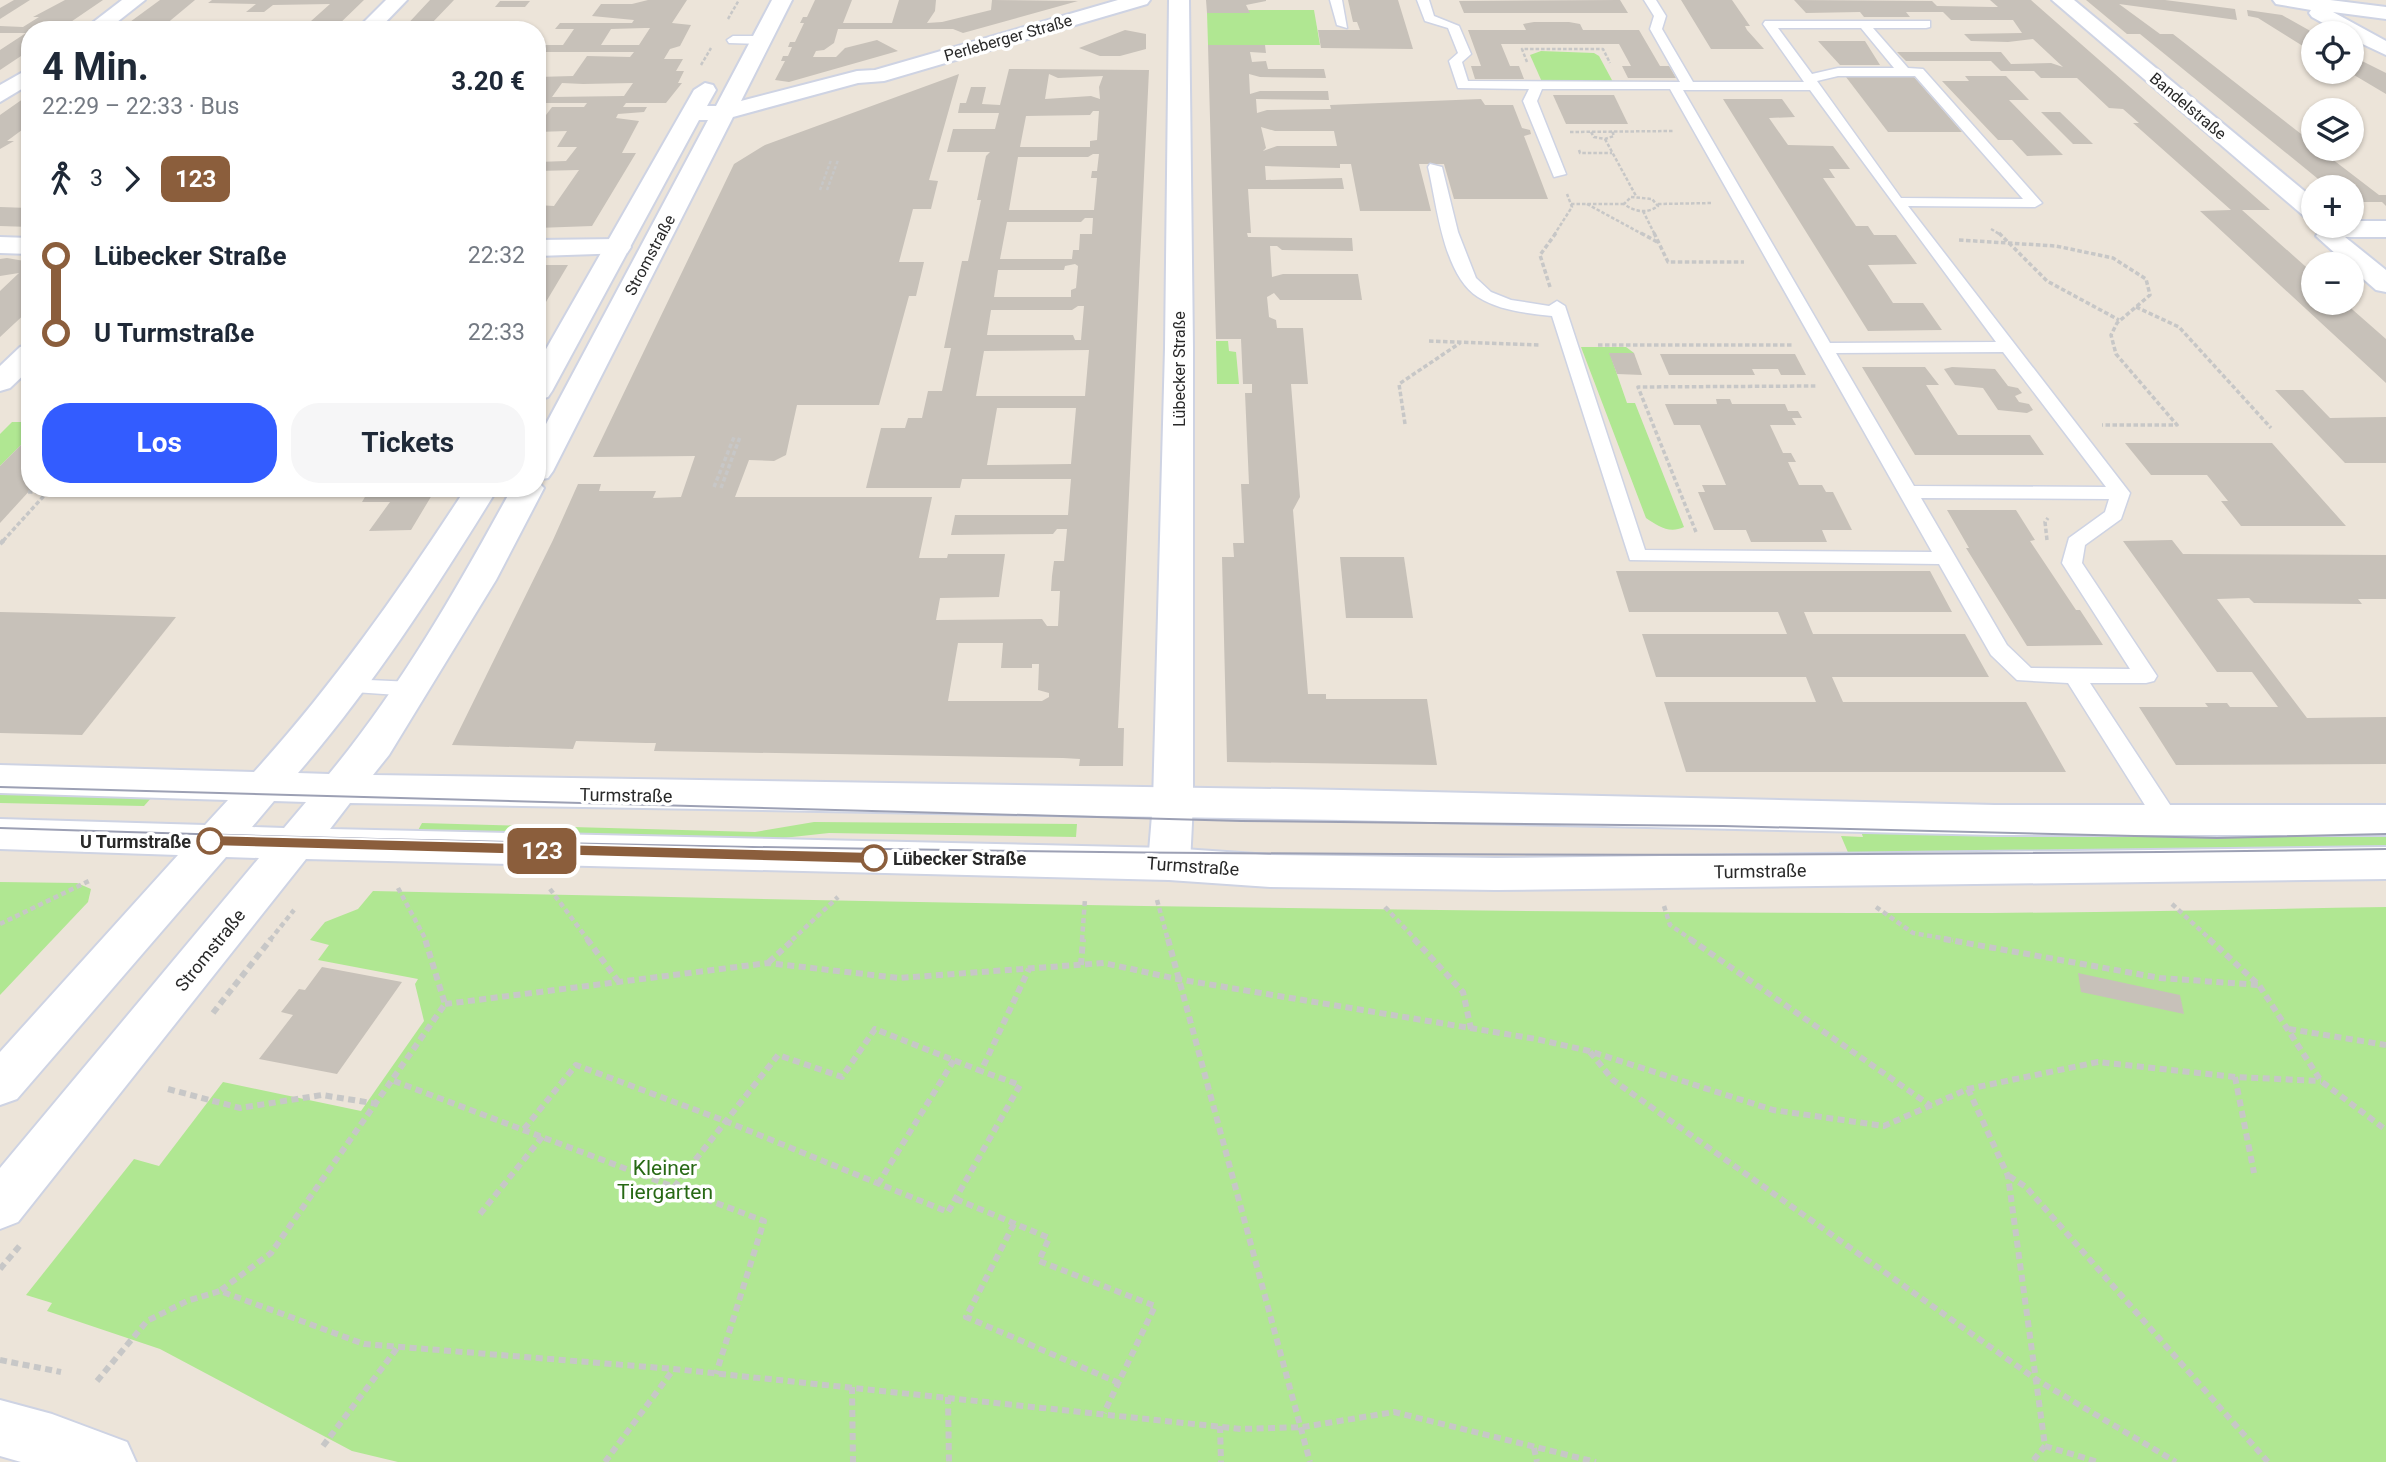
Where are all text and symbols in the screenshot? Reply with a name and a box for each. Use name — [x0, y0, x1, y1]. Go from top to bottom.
street label: Perleberger Straße — [942, 11, 1074, 65]
map controls — [2301, 21, 2364, 315]
button: locate — [2301, 21, 2364, 84]
text: 4 Min. — [42, 45, 149, 89]
text: 3.20 € — [451, 66, 525, 96]
street label: Bandelstraße — [2146, 68, 2230, 144]
text: 22:29 – 22:33 · Bus — [42, 93, 239, 120]
button: layers — [2301, 98, 2364, 161]
icon: walk — [42, 160, 80, 198]
icon: forward — [113, 160, 151, 198]
text: 3 — [90, 165, 103, 192]
text: 123 — [175, 165, 216, 193]
button: + — [2301, 175, 2364, 238]
street label: Stromstraße — [621, 211, 679, 299]
text: Lübecker Straße — [94, 241, 287, 271]
text: 22:32 — [468, 242, 525, 269]
button: − — [2301, 252, 2364, 315]
street label: Lübecker Straße — [1170, 311, 1189, 427]
text: U Turmstraße — [94, 318, 254, 348]
text: 22:33 — [468, 319, 525, 346]
button: Los — [42, 403, 277, 483]
button: Tickets — [291, 403, 525, 483]
street label: Turmstraße — [579, 784, 673, 806]
marker: U Turmstraße — [197, 828, 223, 854]
line badge: 123 — [502, 828, 582, 874]
place label: U Turmstraße — [80, 831, 191, 852]
text: 123 — [521, 837, 563, 865]
marker: Lübecker Straße — [861, 845, 887, 871]
place label: Lübecker Straße — [893, 848, 1027, 869]
street label: Turmstraße — [1146, 852, 1240, 880]
street label: Turmstraße — [1713, 860, 1807, 882]
street label: Stromstraße — [171, 905, 249, 995]
park label: Kleiner Tiergarten — [617, 1156, 713, 1204]

